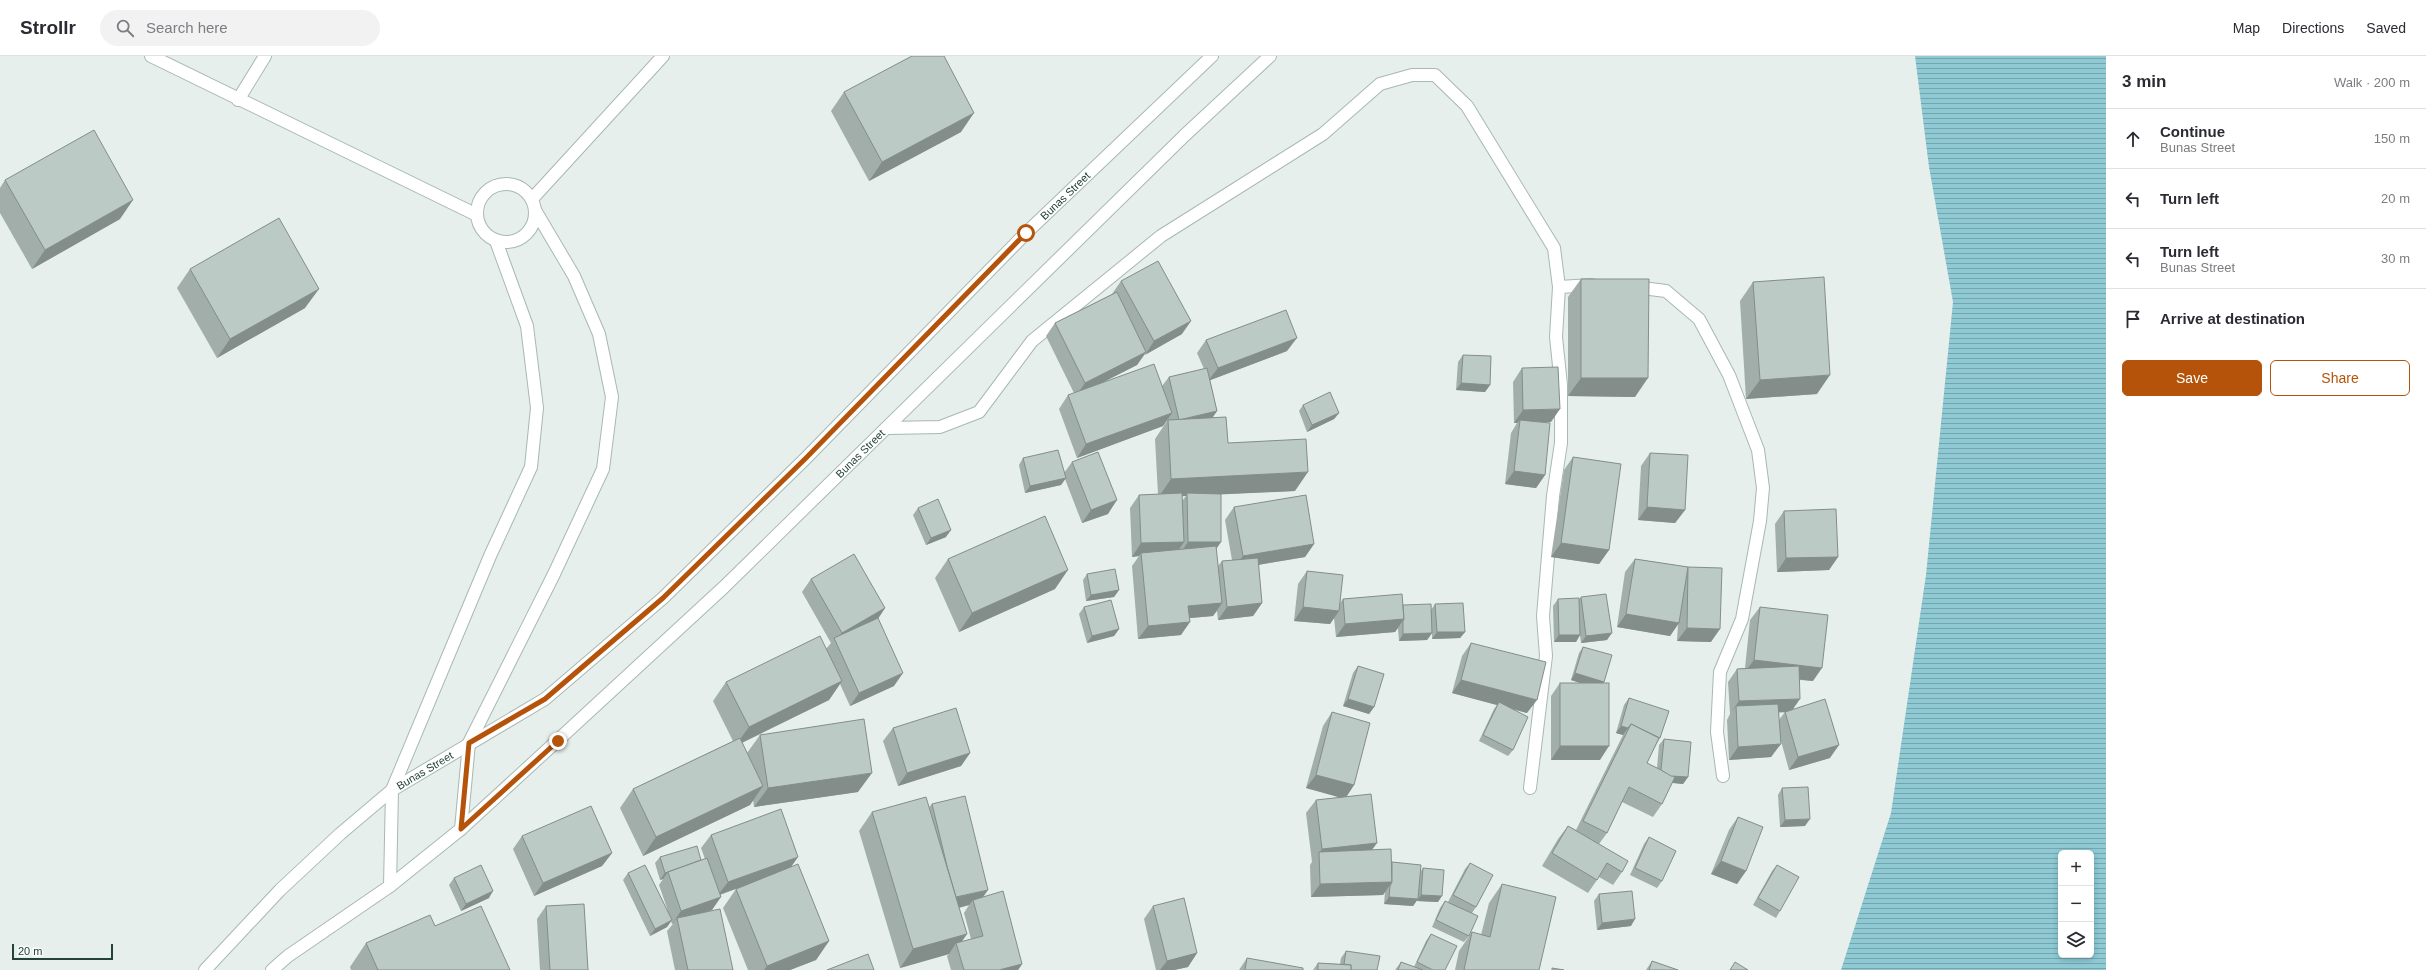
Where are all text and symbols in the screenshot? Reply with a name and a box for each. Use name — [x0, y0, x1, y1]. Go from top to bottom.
search box — [100, 10, 380, 46]
text: Strollr — [20, 17, 76, 38]
icon: search — [114, 17, 136, 39]
text: Search here — [146, 19, 228, 36]
text: Map — [2233, 20, 2260, 36]
text: Directions — [2282, 20, 2344, 36]
text: Saved — [2366, 20, 2406, 36]
text: 3 min — [2122, 72, 2166, 91]
text: Walk · 200 m — [2334, 75, 2410, 90]
text: Continue — [2160, 123, 2225, 140]
icon: ahead — [2122, 128, 2144, 150]
text: 150 m — [2374, 131, 2410, 146]
text: Bunas Street — [2160, 140, 2235, 155]
street label: Bunas Street — [1038, 169, 1092, 222]
icon: left — [2122, 188, 2144, 210]
text: Turn left — [2160, 190, 2219, 207]
text: 20 m — [2381, 191, 2410, 206]
route start — [1017, 224, 1035, 242]
text: Turn left — [2160, 243, 2219, 260]
icon: left — [2122, 248, 2144, 270]
text: 30 m — [2381, 251, 2410, 266]
text: Bunas Street — [2160, 260, 2235, 275]
icon: arrive — [2122, 308, 2144, 330]
text: Arrive at destination — [2160, 310, 2305, 327]
button: Save — [2122, 360, 2262, 396]
button: Share — [2270, 360, 2410, 396]
street label: Bunas Street — [833, 427, 887, 480]
route end — [549, 732, 567, 750]
street label: Bunas Street — [394, 749, 455, 792]
map controls — [2058, 850, 2094, 958]
button: + — [2058, 850, 2094, 886]
button: − — [2058, 886, 2094, 922]
button: layers — [2058, 922, 2094, 958]
scale bar — [12, 942, 113, 961]
text: 20 m — [18, 945, 42, 957]

